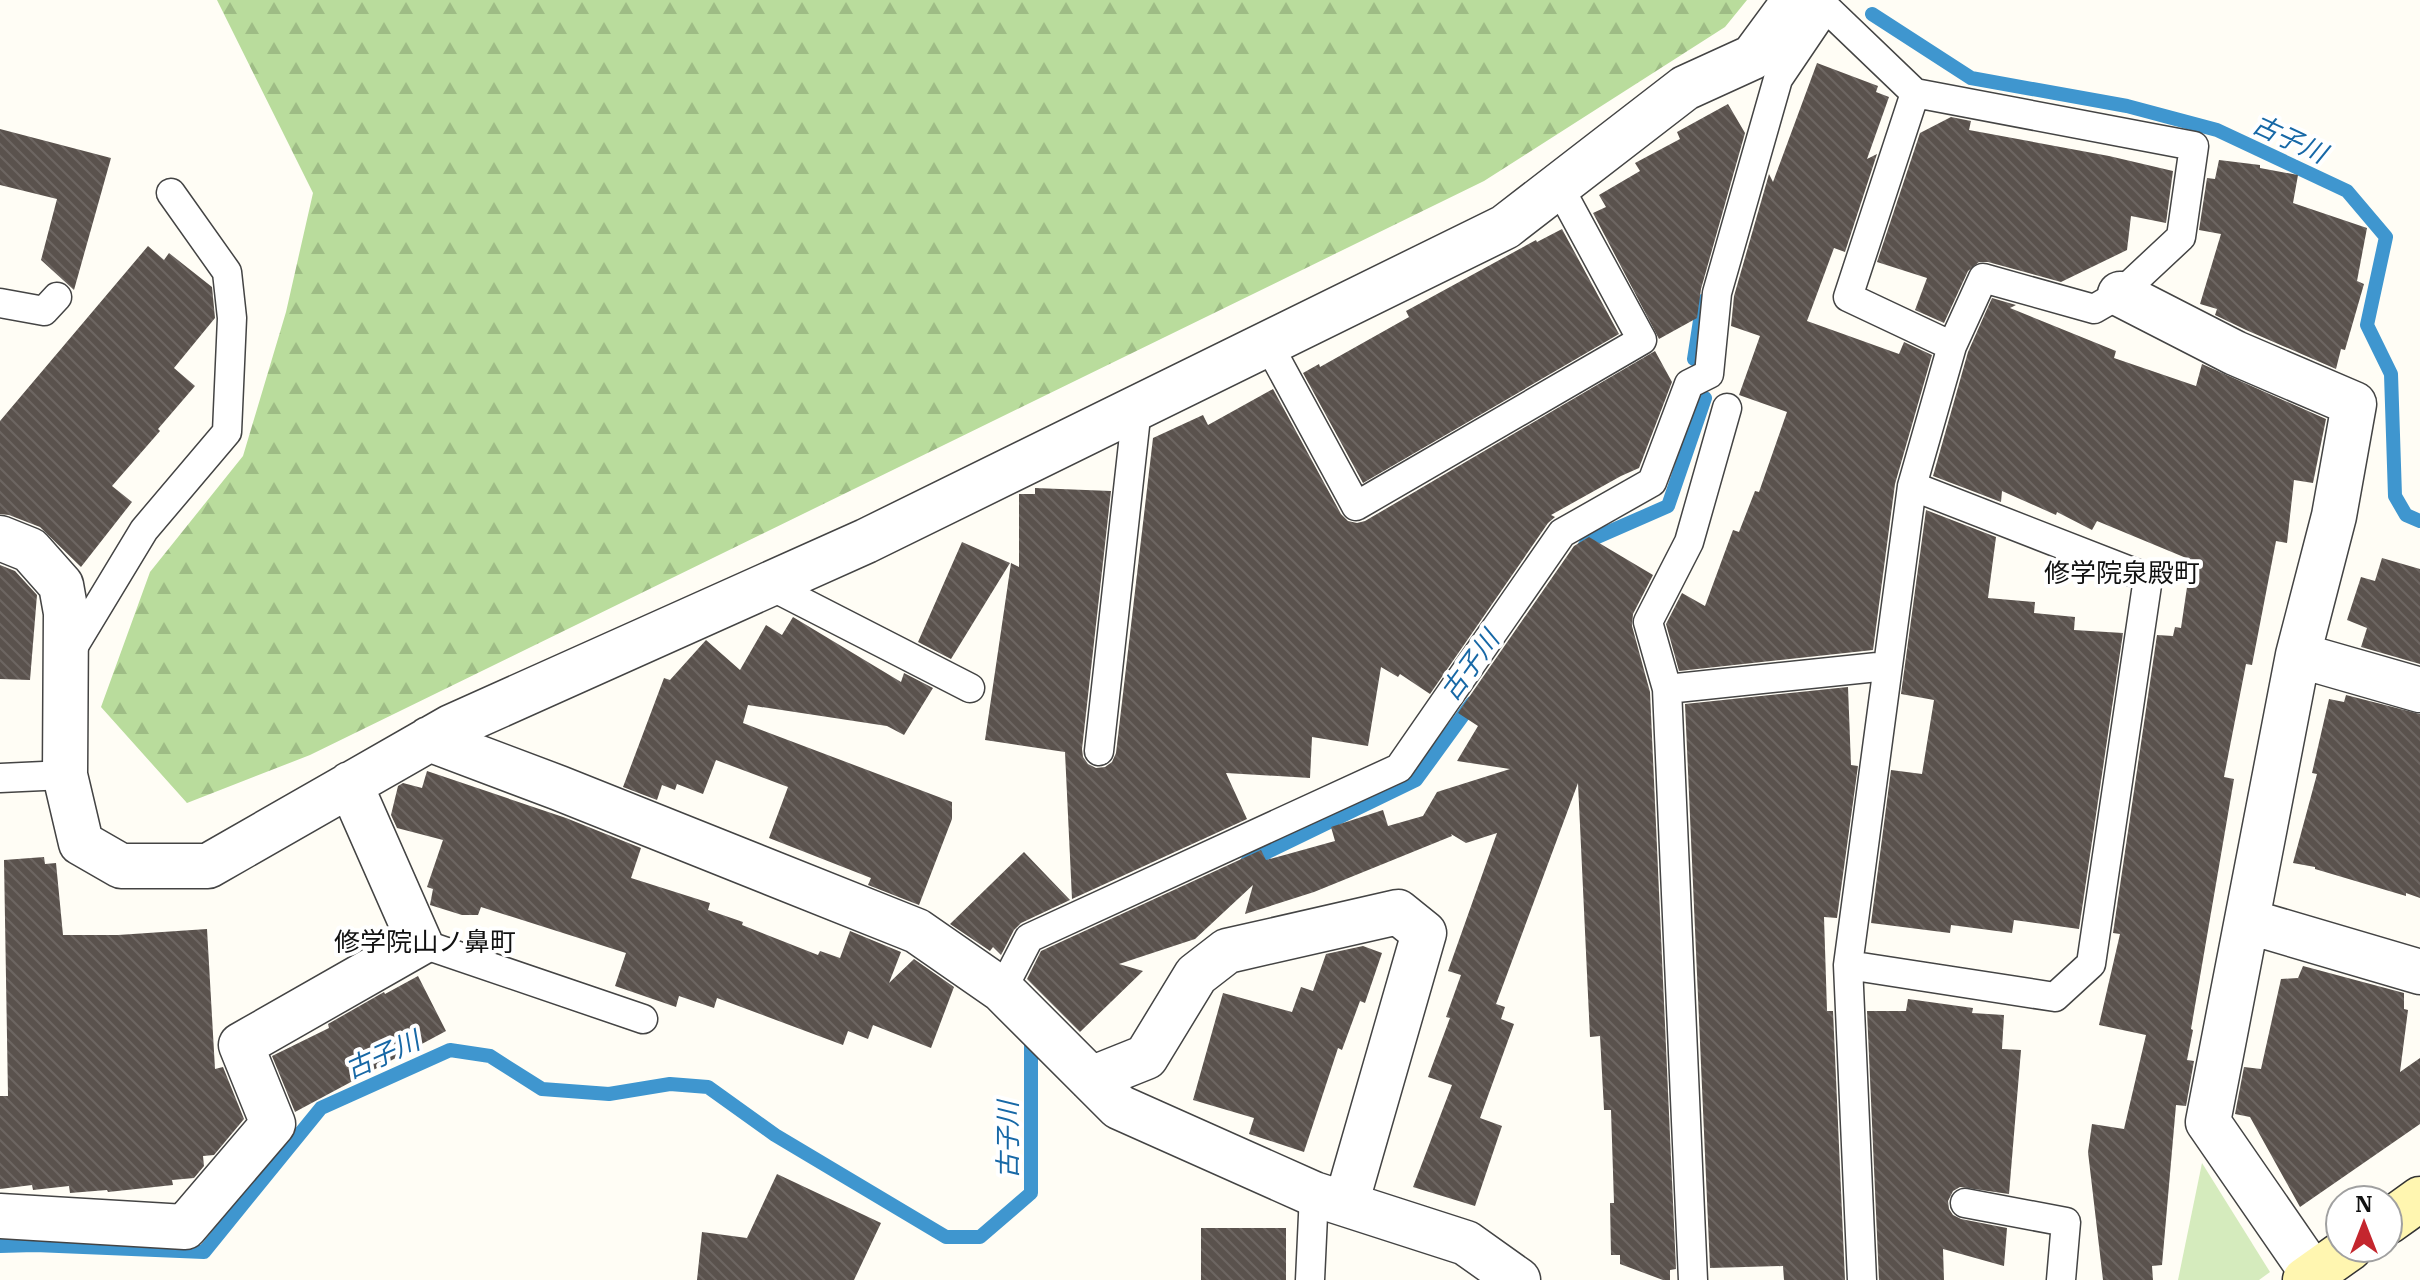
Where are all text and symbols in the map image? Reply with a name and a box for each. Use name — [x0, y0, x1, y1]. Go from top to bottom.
water label: 古子川 — [2247, 106, 2335, 171]
district label: 修学院泉殿町 — [2044, 555, 2200, 589]
water label: 古子川 — [1432, 621, 1507, 707]
district label: 修学院山ノ鼻町 — [334, 924, 516, 958]
water label: 古子川 — [339, 1021, 427, 1085]
water label: 古子川 — [990, 1098, 1024, 1179]
north arrow — [2324, 1184, 2404, 1264]
text: N — [2355, 1189, 2373, 1218]

